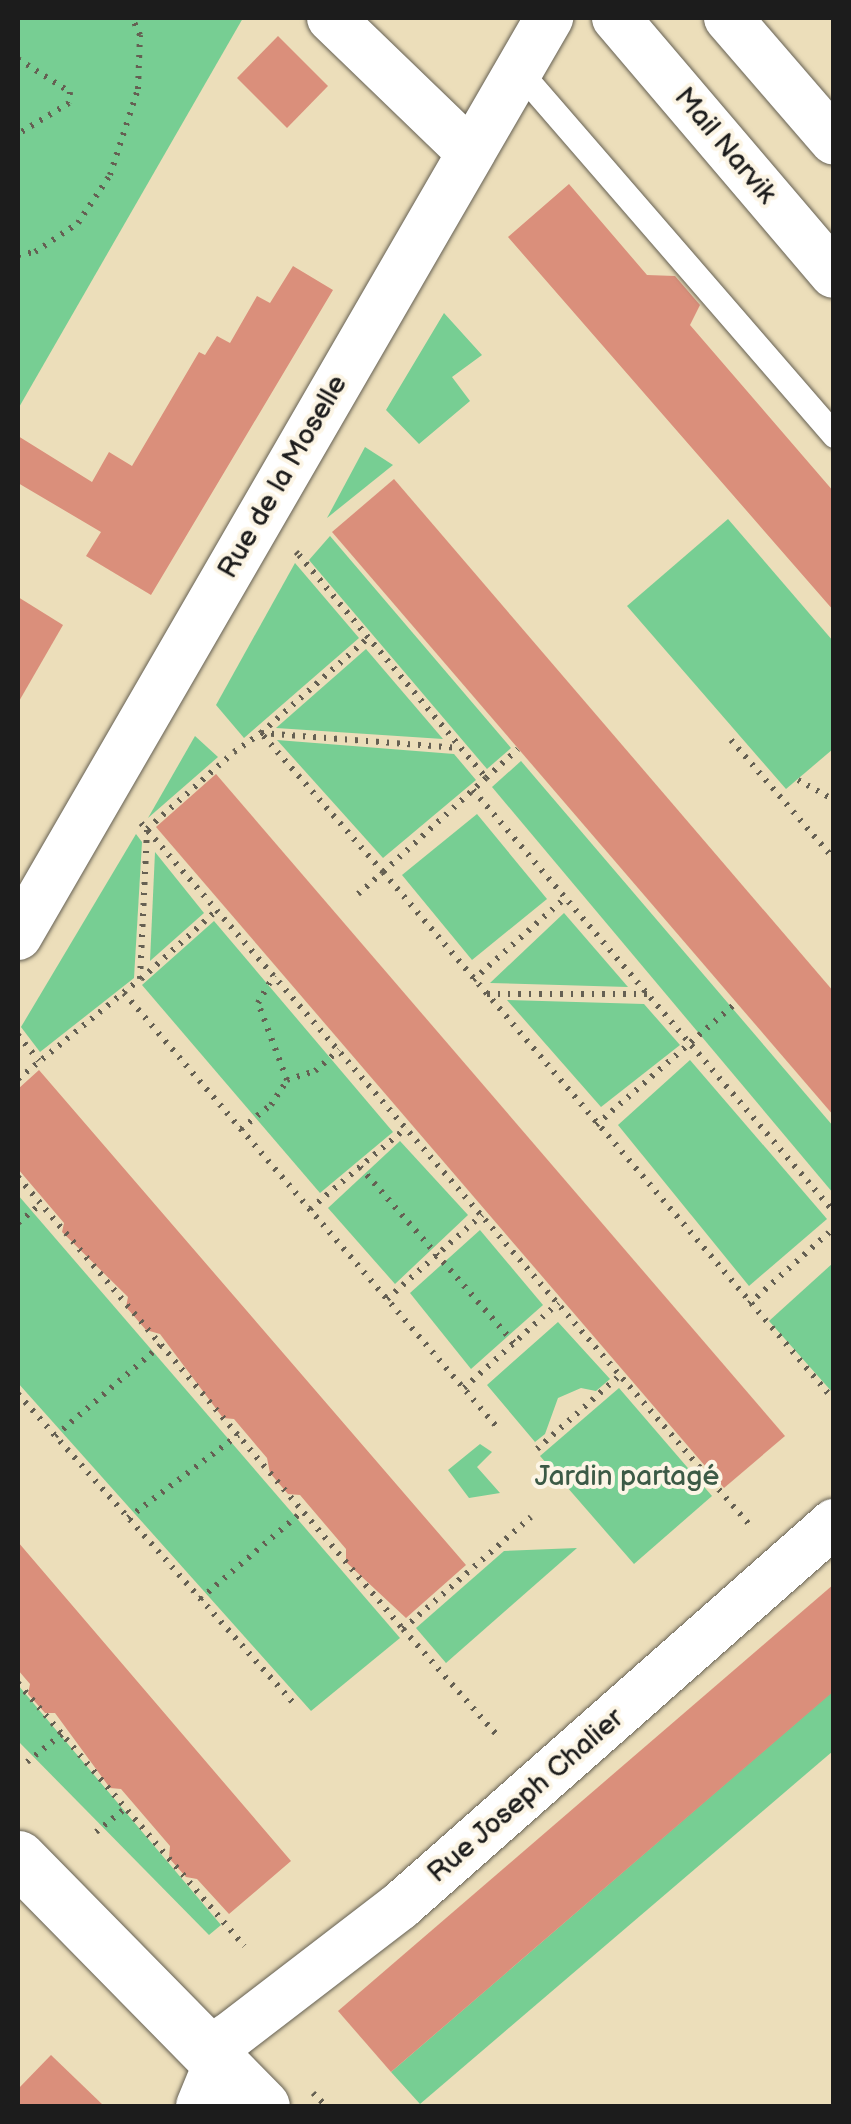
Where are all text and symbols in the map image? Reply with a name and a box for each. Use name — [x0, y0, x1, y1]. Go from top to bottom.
street label: Mail Narvik — [667, 81, 783, 211]
street label: Rue de la Moselle — [211, 370, 355, 584]
park label: Jardin partagé — [535, 1460, 719, 1494]
street label: Rue Joseph Chalier — [421, 1701, 631, 1891]

